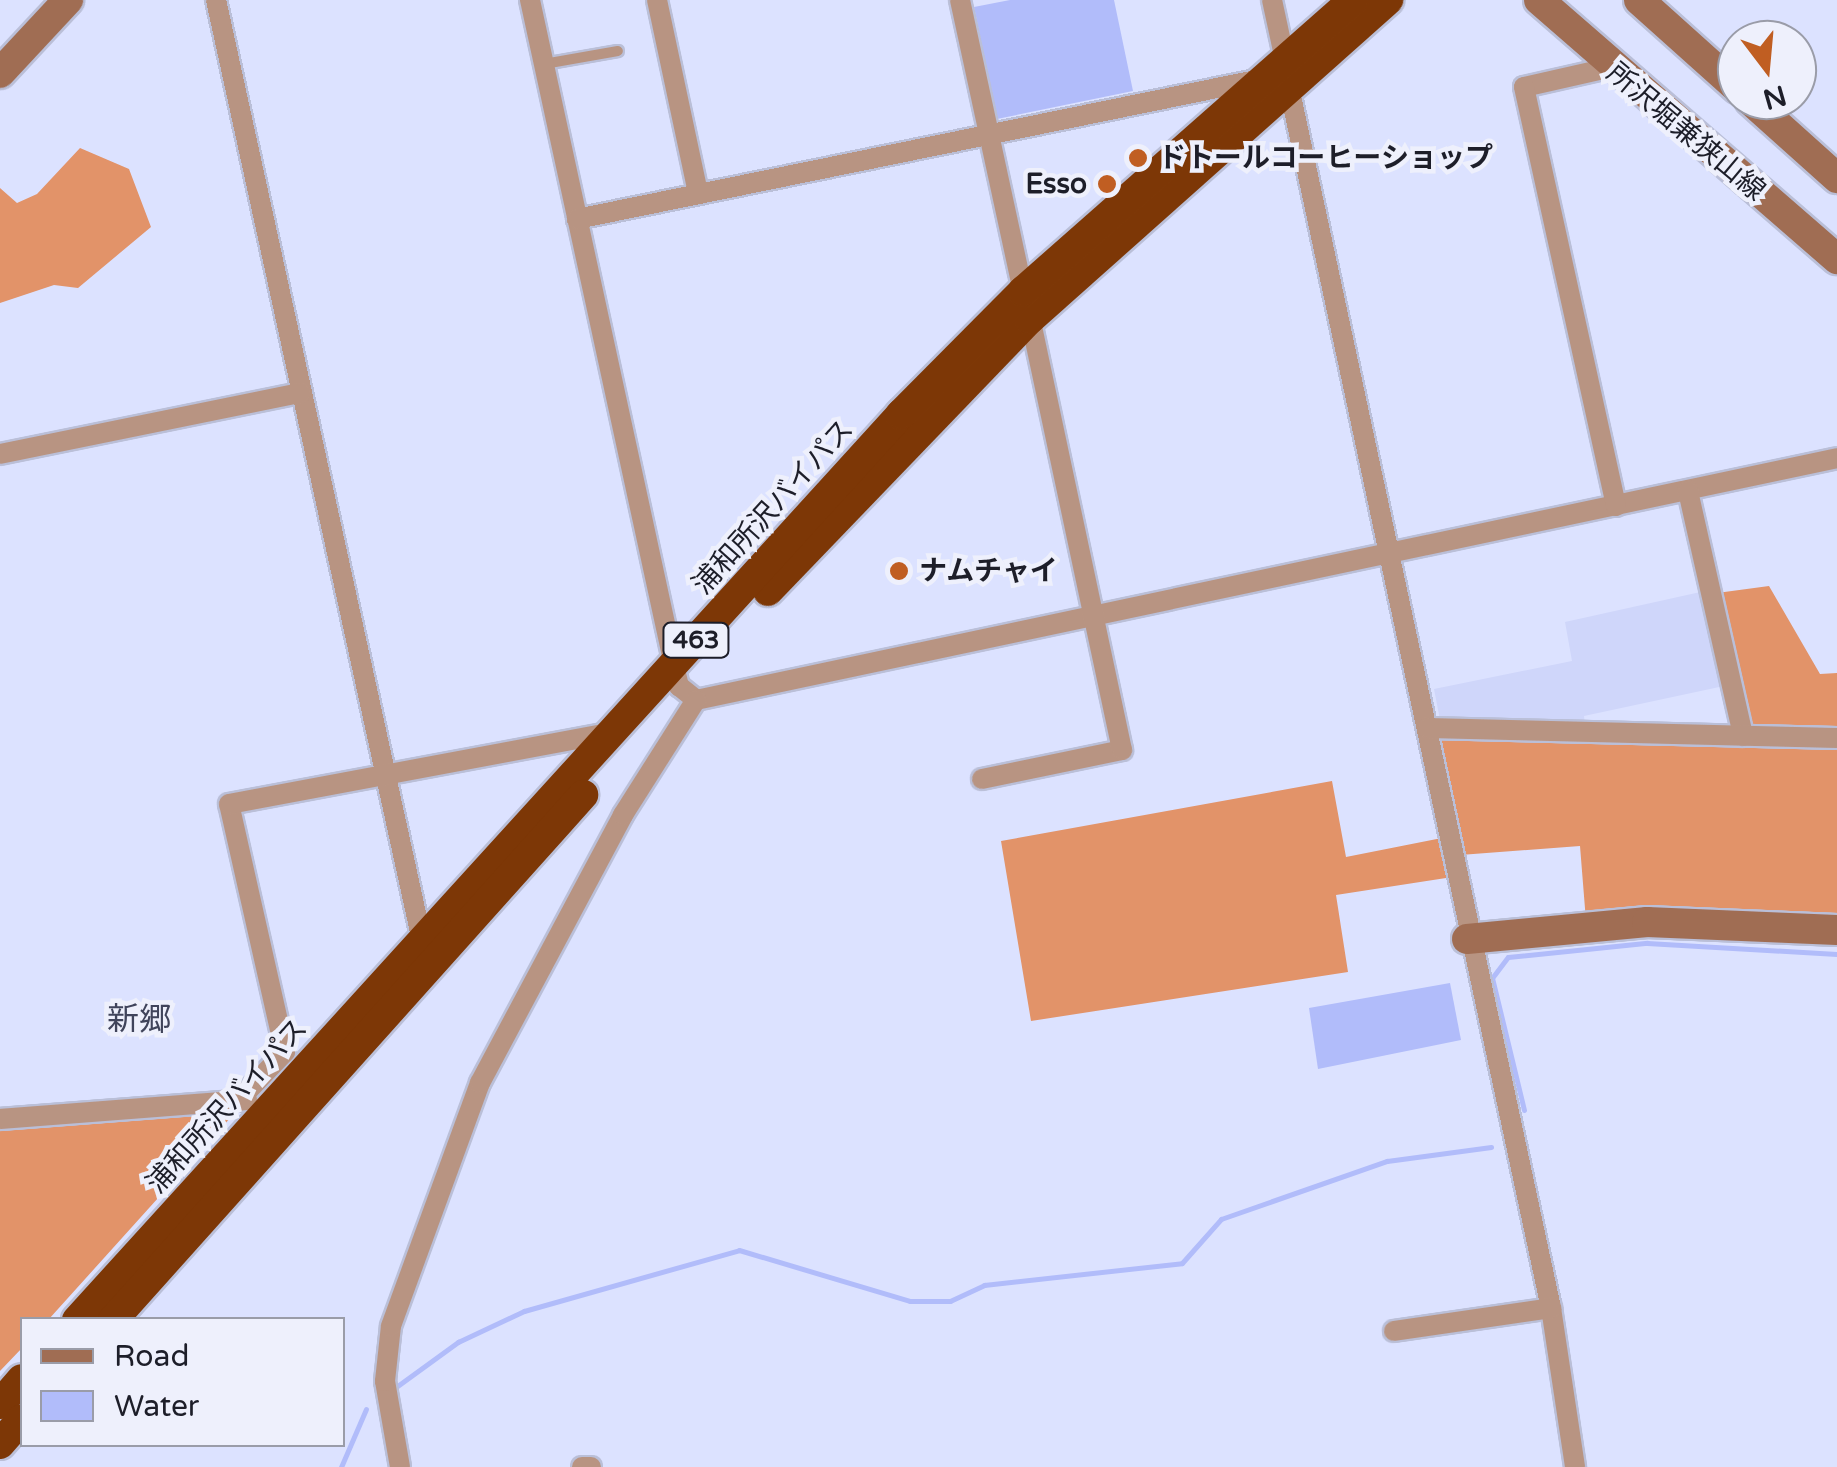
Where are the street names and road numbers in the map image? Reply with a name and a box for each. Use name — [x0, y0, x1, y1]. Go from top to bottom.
street label: 所沢堀兼狭山線 — [1600, 56, 1772, 208]
street label: 浦和所沢バイパス — [686, 413, 860, 601]
road number: 463 — [661, 620, 731, 660]
street label: 浦和所沢バイパス — [140, 1012, 314, 1200]

